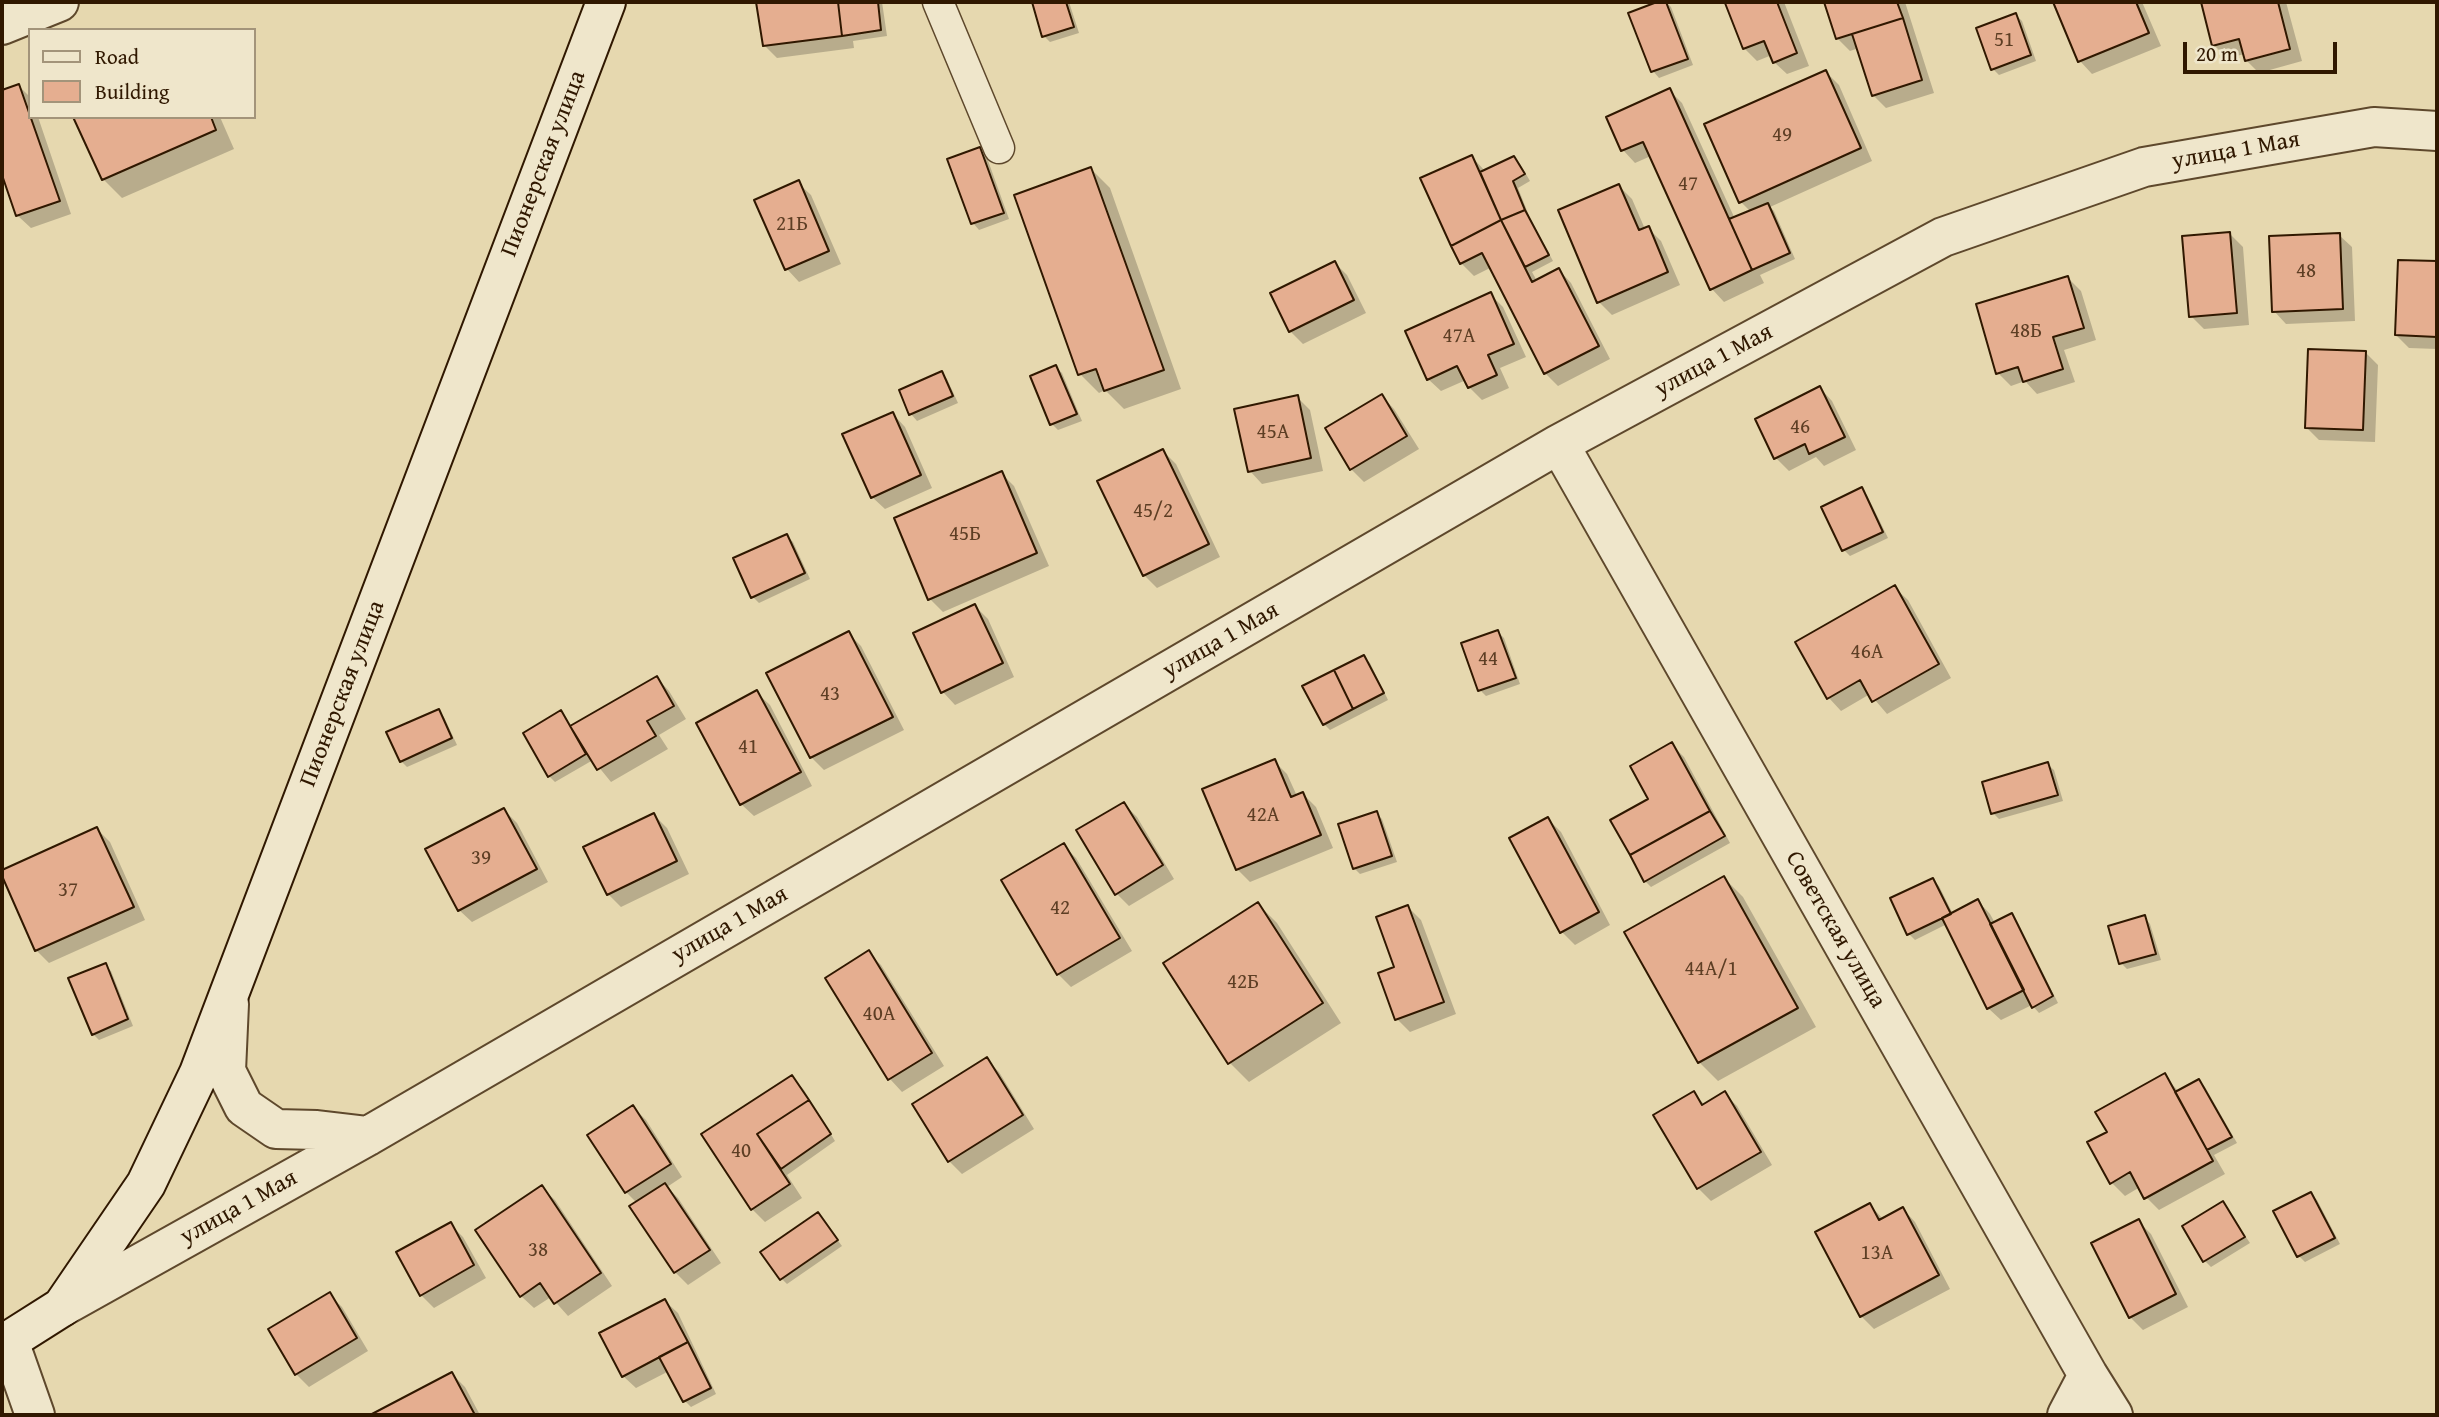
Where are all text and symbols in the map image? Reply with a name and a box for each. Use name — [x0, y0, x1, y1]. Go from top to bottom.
legend — [28, 28, 256, 119]
house number: 51 — [1994, 28, 2014, 54]
scale bar — [2187, 28, 2341, 72]
text: 20 m — [2196, 38, 2238, 69]
text: Road — [95, 41, 139, 72]
street label: Пионерская улица — [495, 67, 593, 261]
text: Building — [95, 76, 169, 107]
house number: 49 — [1772, 123, 1792, 149]
street label: улица 1 Мая — [2170, 126, 2302, 176]
house number: 47 — [1678, 172, 1698, 198]
house number: 21Б — [776, 212, 808, 238]
house number: 48 — [2296, 259, 2316, 285]
street label: улица 1 Мая — [1650, 318, 1778, 404]
house number: 48Б — [2010, 319, 2042, 345]
house number: 47А — [1443, 324, 1475, 350]
house number: 46 — [1790, 415, 1810, 441]
house number: 45А — [1257, 420, 1289, 446]
house number: 45/2 — [1133, 499, 1173, 525]
house number: 45Б — [949, 522, 981, 548]
street label: улица 1 Мая — [1158, 596, 1284, 686]
street label: Пионерская улица — [294, 597, 392, 791]
house number: 46А — [1851, 640, 1883, 666]
house number: 44 — [1478, 647, 1498, 673]
house number: 43 — [820, 682, 840, 708]
house number: 41 — [738, 735, 758, 761]
house number: 42А — [1247, 803, 1279, 829]
house number: 39 — [471, 846, 491, 872]
street label: Советская улица — [1778, 846, 1892, 1014]
house number: 37 — [58, 878, 78, 904]
street label: улица 1 Мая — [667, 880, 793, 970]
house number: 42 — [1050, 896, 1070, 922]
house number: 44А/1 — [1685, 957, 1737, 983]
house number: 42Б — [1227, 970, 1259, 996]
house number: 40А — [863, 1002, 895, 1028]
house number: 40 — [731, 1139, 751, 1165]
street label: улица 1 Мая — [175, 1164, 303, 1252]
house number: 38 — [528, 1238, 548, 1264]
house number: 13А — [1861, 1241, 1893, 1267]

